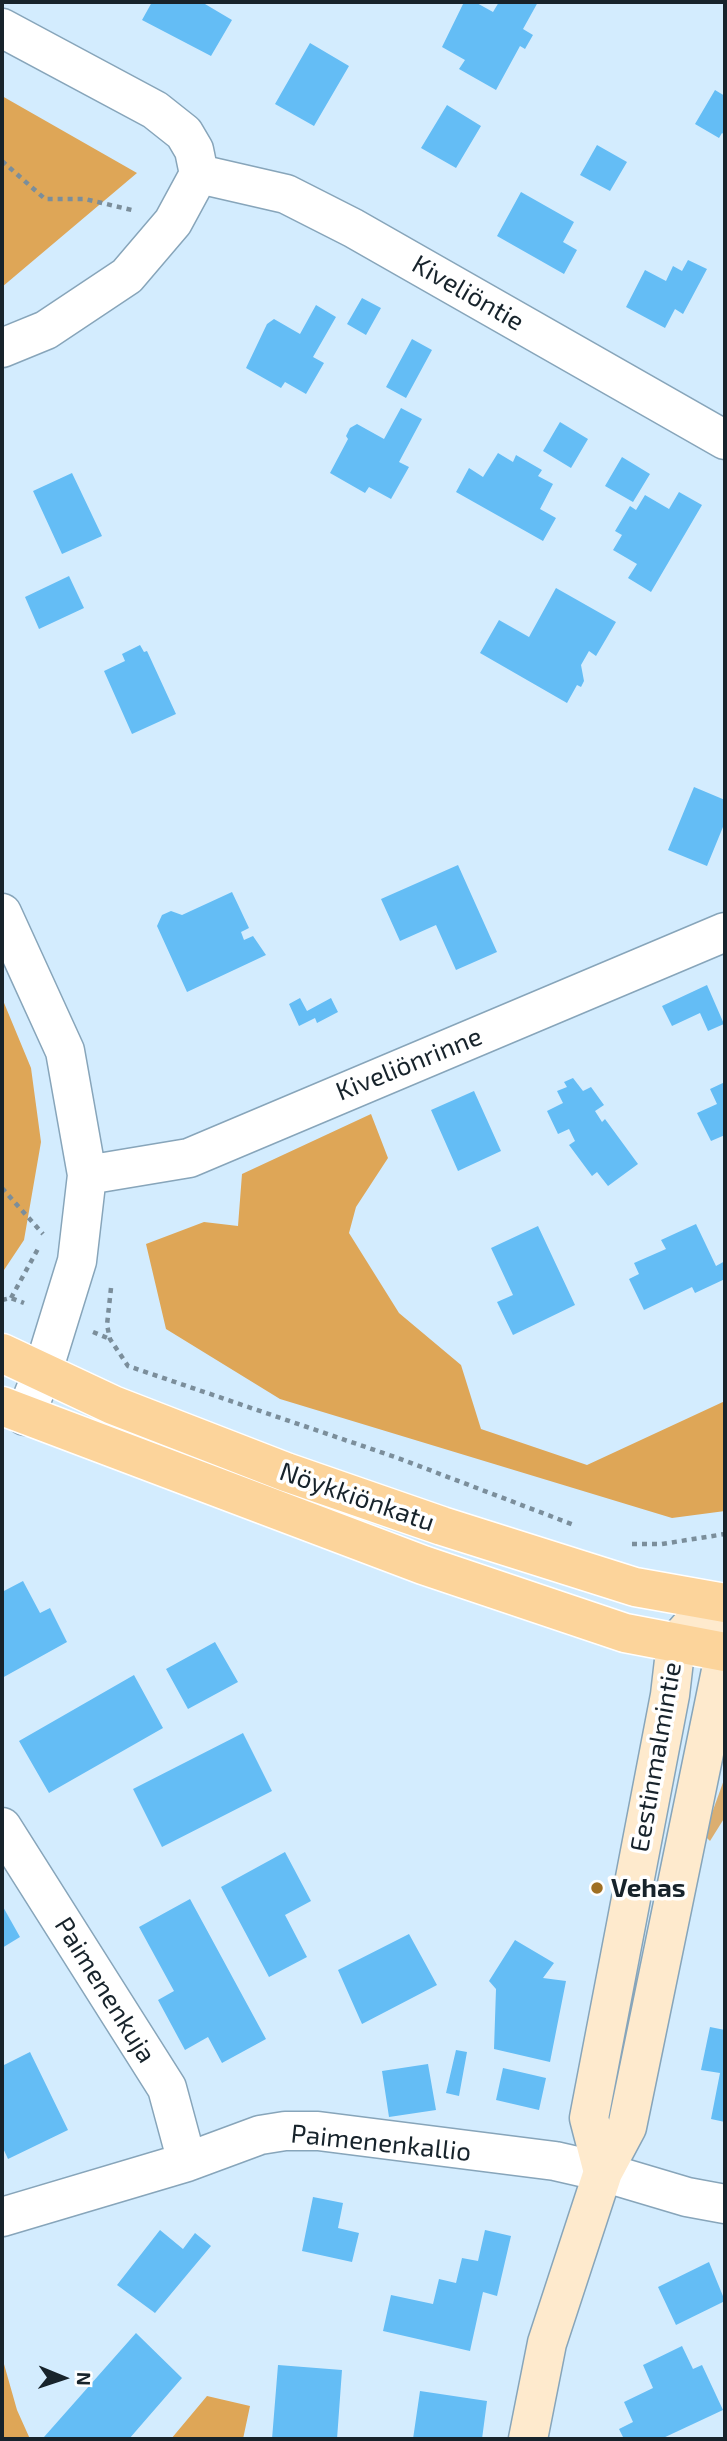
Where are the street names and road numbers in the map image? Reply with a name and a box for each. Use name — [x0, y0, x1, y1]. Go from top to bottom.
street label: Kiveliöntie — [407, 249, 529, 337]
street label: Kiveliönrinne — [332, 1021, 486, 1107]
street label: Nöykkiönkatu — [275, 1456, 439, 1538]
street label: Eestinmalmintie — [624, 1659, 688, 1855]
street label: Paimenenkuja — [48, 1911, 162, 2069]
street label: Paimenenkallio — [289, 2118, 473, 2168]

